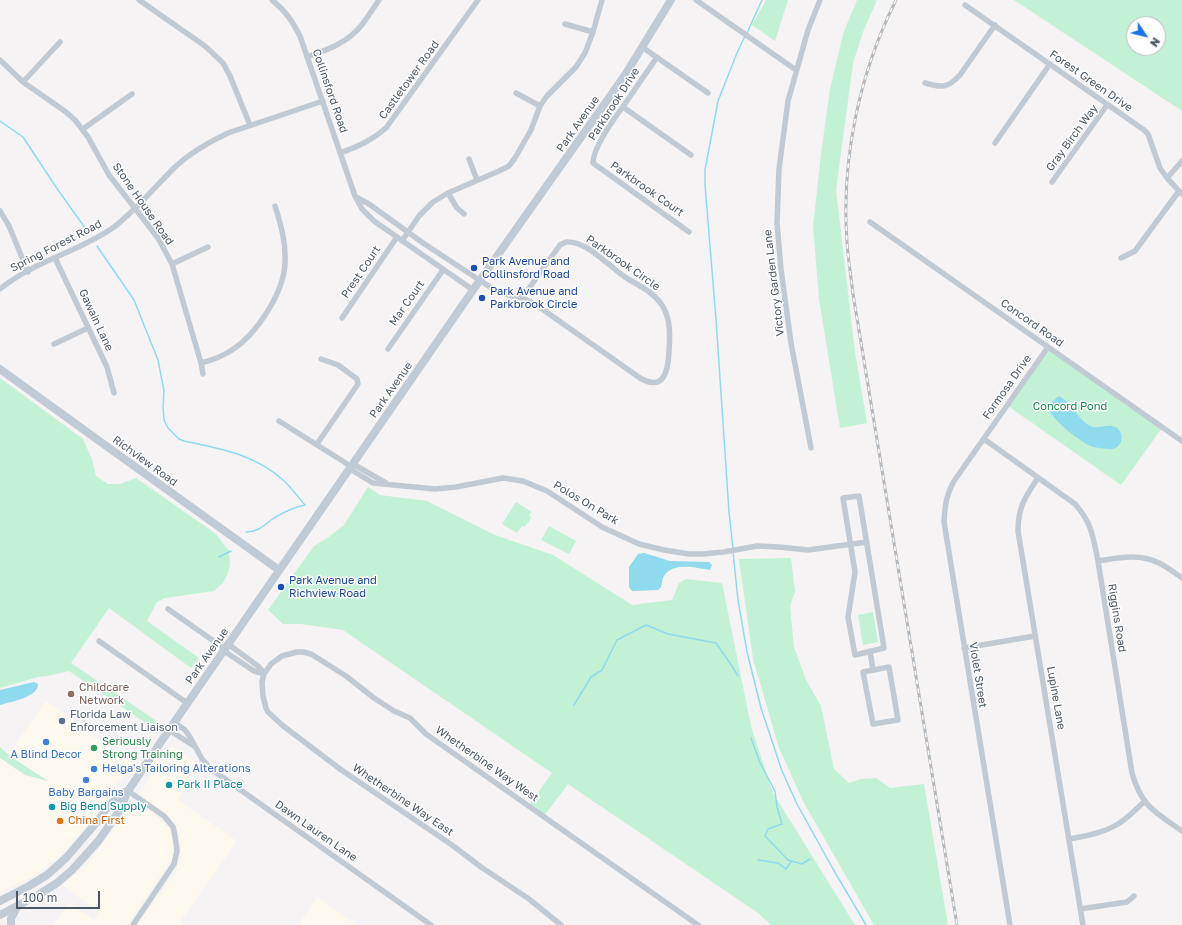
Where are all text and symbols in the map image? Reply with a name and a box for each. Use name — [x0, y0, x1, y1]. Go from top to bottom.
north arrow — [1126, 16, 1166, 56]
text: N — [1148, 35, 1163, 50]
street label: Castletower Road — [376, 38, 442, 122]
street label: Collinsford Road — [309, 47, 351, 135]
street label: Forest Green Drive — [1047, 47, 1135, 115]
street label: Parkbrook Drive — [586, 65, 642, 143]
street label: Park Avenue — [554, 93, 602, 155]
street label: Gray Birch Way — [1043, 102, 1101, 174]
street label: Parkbrook Court — [608, 159, 686, 219]
street label: Stone House Road — [110, 160, 176, 248]
street label: Spring Forest Road — [8, 217, 104, 275]
street label: Victory Garden Lane — [761, 229, 787, 337]
street label: Parkbrook Circle — [583, 233, 663, 293]
street label: Prest Court — [339, 243, 383, 301]
place label: Park Avenue and Collinsford Road — [482, 255, 570, 281]
marker: Park Avenue and Collinsford Road — [469, 263, 479, 273]
street label: Mar Court — [387, 278, 427, 328]
place label: Park Avenue and Parkbrook Circle — [490, 285, 578, 311]
street label: Gawain Lane — [76, 287, 116, 353]
marker: Park Avenue and Parkbrook Circle — [477, 293, 487, 303]
street label: Concord Road — [998, 296, 1066, 350]
street label: Formosa Drive — [980, 352, 1034, 422]
street label: Park Avenue — [367, 359, 415, 421]
park label: Concord Pond — [1033, 400, 1107, 414]
street label: Richview Road — [110, 433, 180, 489]
street label: Polos On Park — [551, 478, 621, 528]
place label: Park Avenue and Richview Road — [289, 574, 377, 600]
marker: Park Avenue and Richview Road — [276, 582, 286, 592]
street label: Riggins Road — [1105, 583, 1129, 653]
street label: Park Avenue — [183, 625, 231, 687]
street label: Violet Street — [966, 641, 990, 709]
street label: Lupine Lane — [1044, 665, 1068, 731]
place label: Childcare Network — [79, 681, 129, 707]
marker: Childcare Network — [66, 689, 76, 699]
place label: Florida Law Enforcement Liaison — [70, 708, 178, 734]
marker: Florida Law Enforcement Liaison — [57, 716, 67, 726]
street label: Whetherbine Way West — [433, 723, 541, 805]
place label: Seriously Strong Training — [102, 735, 183, 761]
marker: A Blind Decor — [41, 737, 51, 747]
marker: Seriously Strong Training — [89, 743, 99, 753]
place label: A Blind Decor — [10, 748, 82, 762]
street label: Whetherbine Way East — [350, 761, 456, 839]
place label: Helga's Tailoring Alterations — [102, 762, 251, 776]
marker: Helga's Tailoring Alterations — [89, 764, 99, 774]
marker: Baby Bargains — [81, 775, 91, 785]
place label: Park II Place — [177, 778, 243, 792]
marker: Park II Place — [164, 780, 174, 790]
place label: Baby Bargains — [48, 786, 124, 800]
street label: Dawn Lauren Lane — [272, 798, 360, 864]
place label: Big Bend Supply — [60, 800, 147, 814]
marker: Big Bend Supply — [47, 802, 57, 812]
place label: China First — [68, 814, 125, 828]
marker: China First — [55, 816, 65, 826]
scale bar — [18, 883, 102, 909]
text: 100 m — [23, 890, 57, 905]

